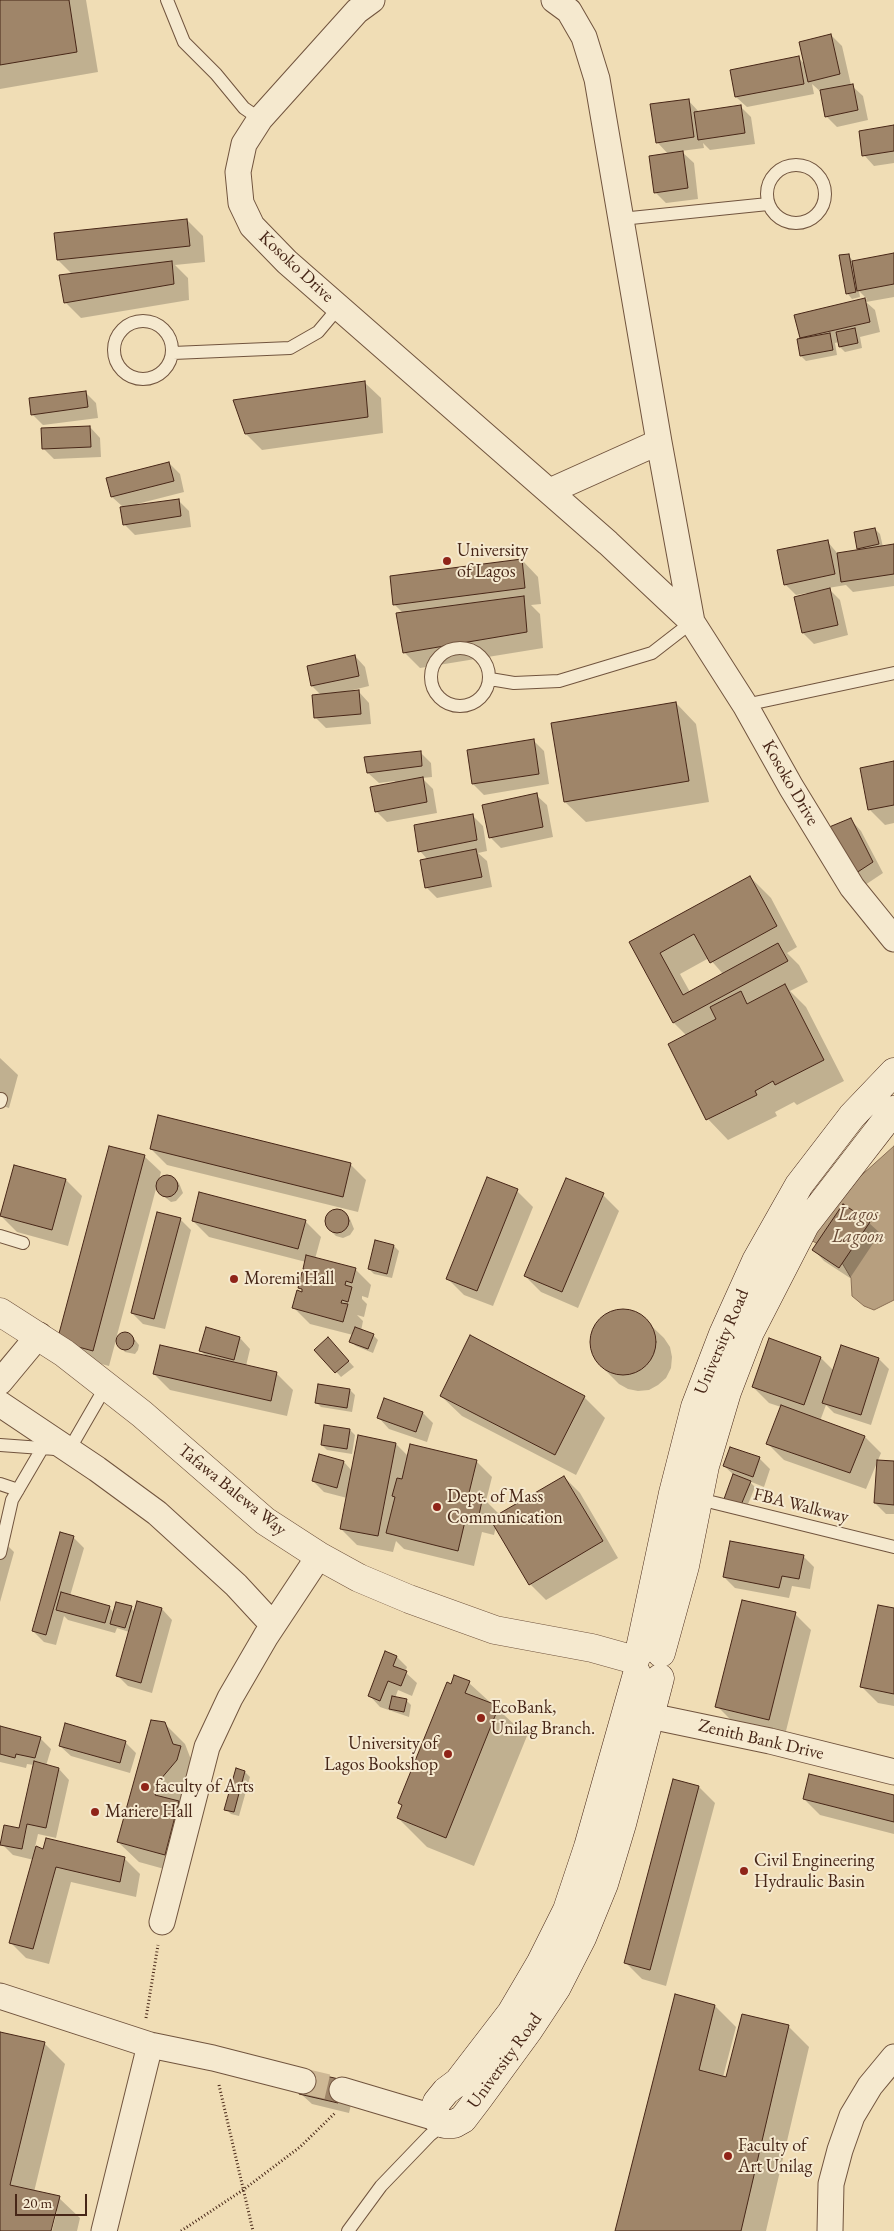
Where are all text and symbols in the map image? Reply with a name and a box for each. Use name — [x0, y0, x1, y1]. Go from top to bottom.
street label: Kosoko Drive — [254, 227, 338, 307]
place label: University of Lagos — [457, 540, 528, 582]
marker: University of Lagos — [441, 555, 453, 567]
street label: Kosoko Drive — [757, 736, 823, 830]
water label: Lagos Lagoon — [832, 1204, 884, 1248]
place label: Moremi Hall — [244, 1268, 334, 1290]
marker: Moremi Hall — [228, 1273, 240, 1285]
street label: University Road — [690, 1286, 754, 1398]
street label: Tafawa Balewa Way — [173, 1440, 291, 1540]
street label: FBA Walkway — [751, 1484, 851, 1528]
place label: Dept. of Mass Communication — [447, 1486, 563, 1528]
marker: Dept. of Mass Communication — [431, 1501, 443, 1513]
place label: EcoBank, Unilag Branch. — [491, 1697, 595, 1740]
marker: EcoBank, Unilag Branch. — [475, 1712, 487, 1724]
street label: Zenith Bank Drive — [696, 1715, 826, 1765]
place label: University of Lagos Bookshop — [324, 1733, 438, 1776]
marker: University of Lagos Bookshop — [442, 1748, 454, 1760]
place label: faculty of Arts — [155, 1776, 254, 1798]
marker: faculty of Arts — [139, 1781, 151, 1793]
place label: Mariere Hall — [105, 1801, 193, 1823]
marker: Mariere Hall — [89, 1806, 101, 1818]
place label: Civil Engineering Hydraulic Basin — [754, 1850, 874, 1892]
marker: Civil Engineering Hydraulic Basin — [738, 1865, 750, 1877]
street label: University Road — [463, 2009, 547, 2113]
place label: Faculty of Art Unilag — [738, 2135, 812, 2178]
marker: Faculty of Art Unilag — [722, 2150, 734, 2162]
scale bar — [18, 2184, 90, 2216]
text: 20 m — [23, 2193, 52, 2212]

